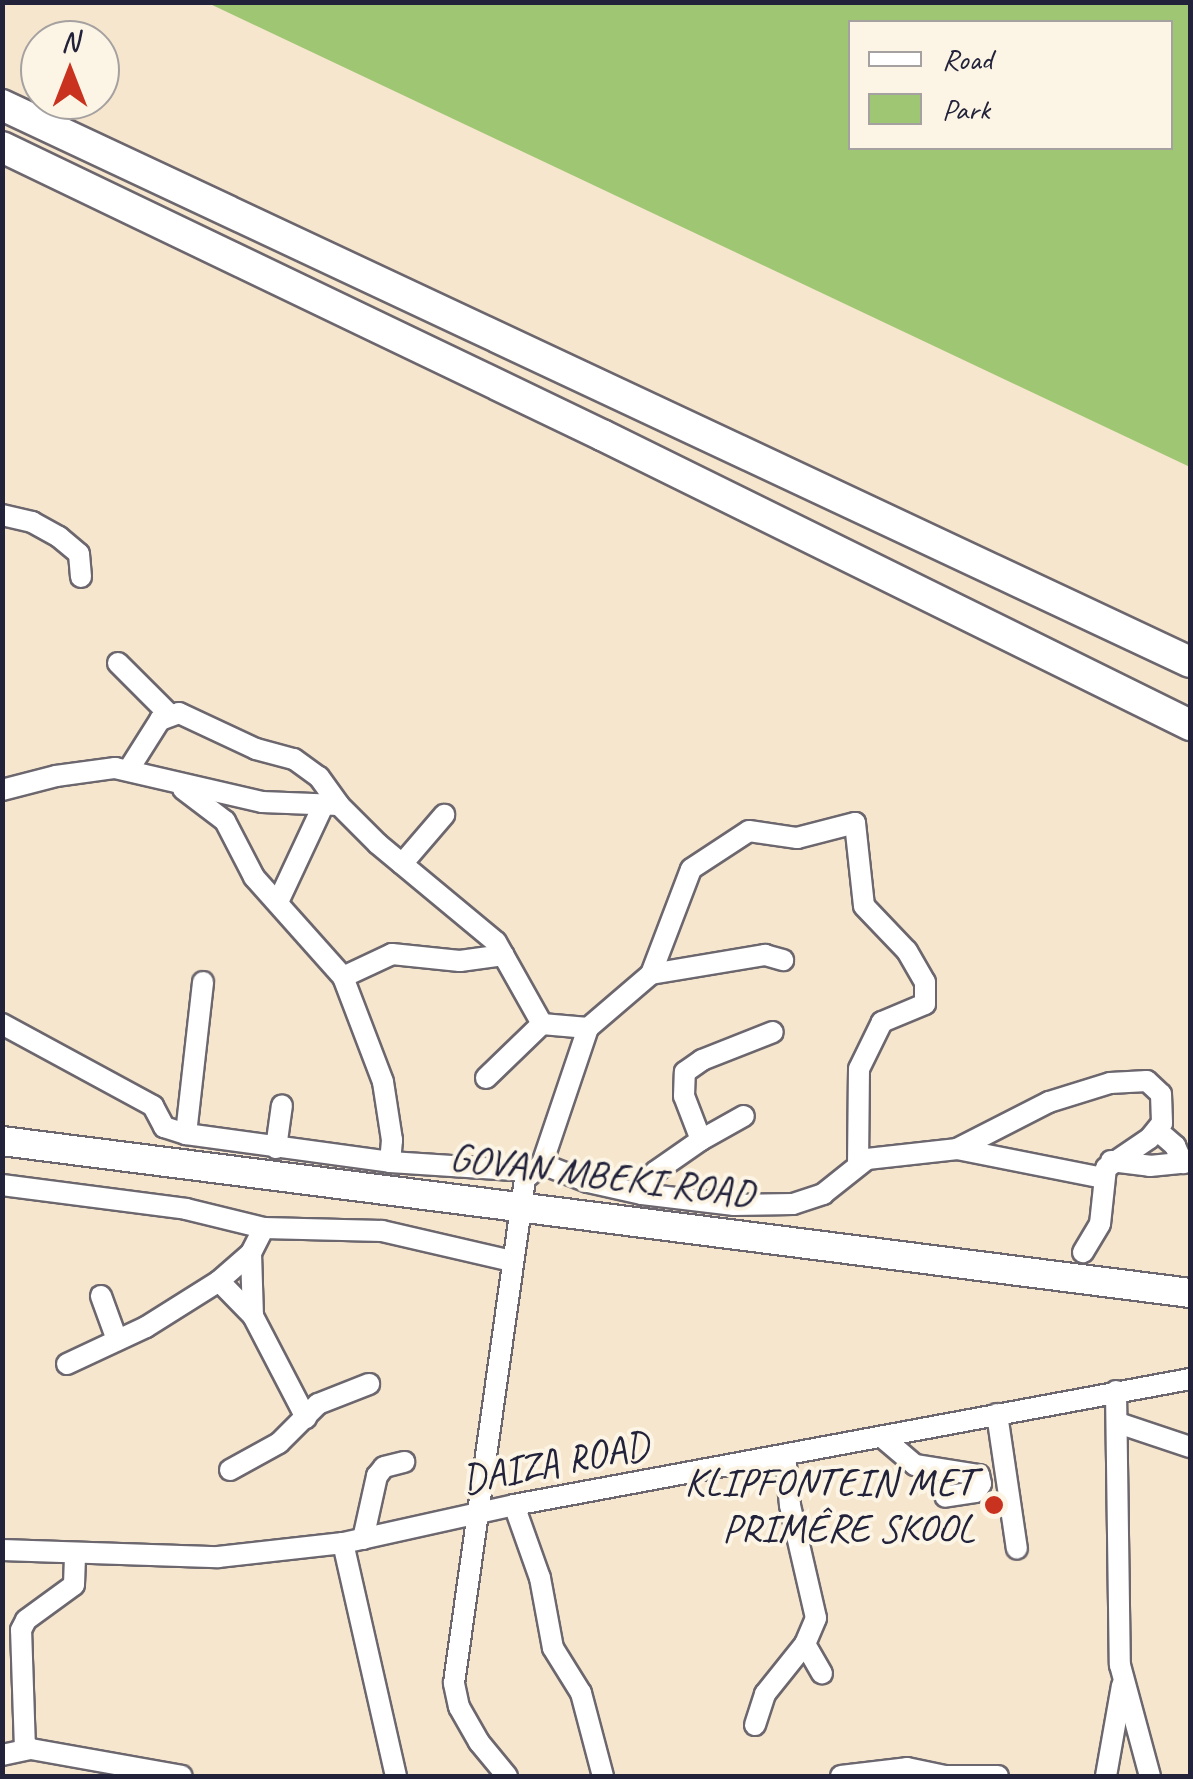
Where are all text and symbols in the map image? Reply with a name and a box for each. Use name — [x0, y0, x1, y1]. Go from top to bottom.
north arrow — [20, 20, 120, 120]
legend — [848, 20, 1173, 150]
text: N — [61, 24, 79, 59]
text: Road — [942, 40, 992, 78]
text: Park — [942, 90, 990, 128]
street label: GOVAN MBEKI ROAD — [446, 1132, 758, 1218]
street label: DAIZA ROAD — [457, 1420, 653, 1504]
place label: KLIPFONTEIN MET PRIMÊRE SKOOL — [685, 1458, 974, 1552]
marker: KLIPFONTEIN MET PRIMÊRE SKOOL — [983, 1494, 1005, 1516]

